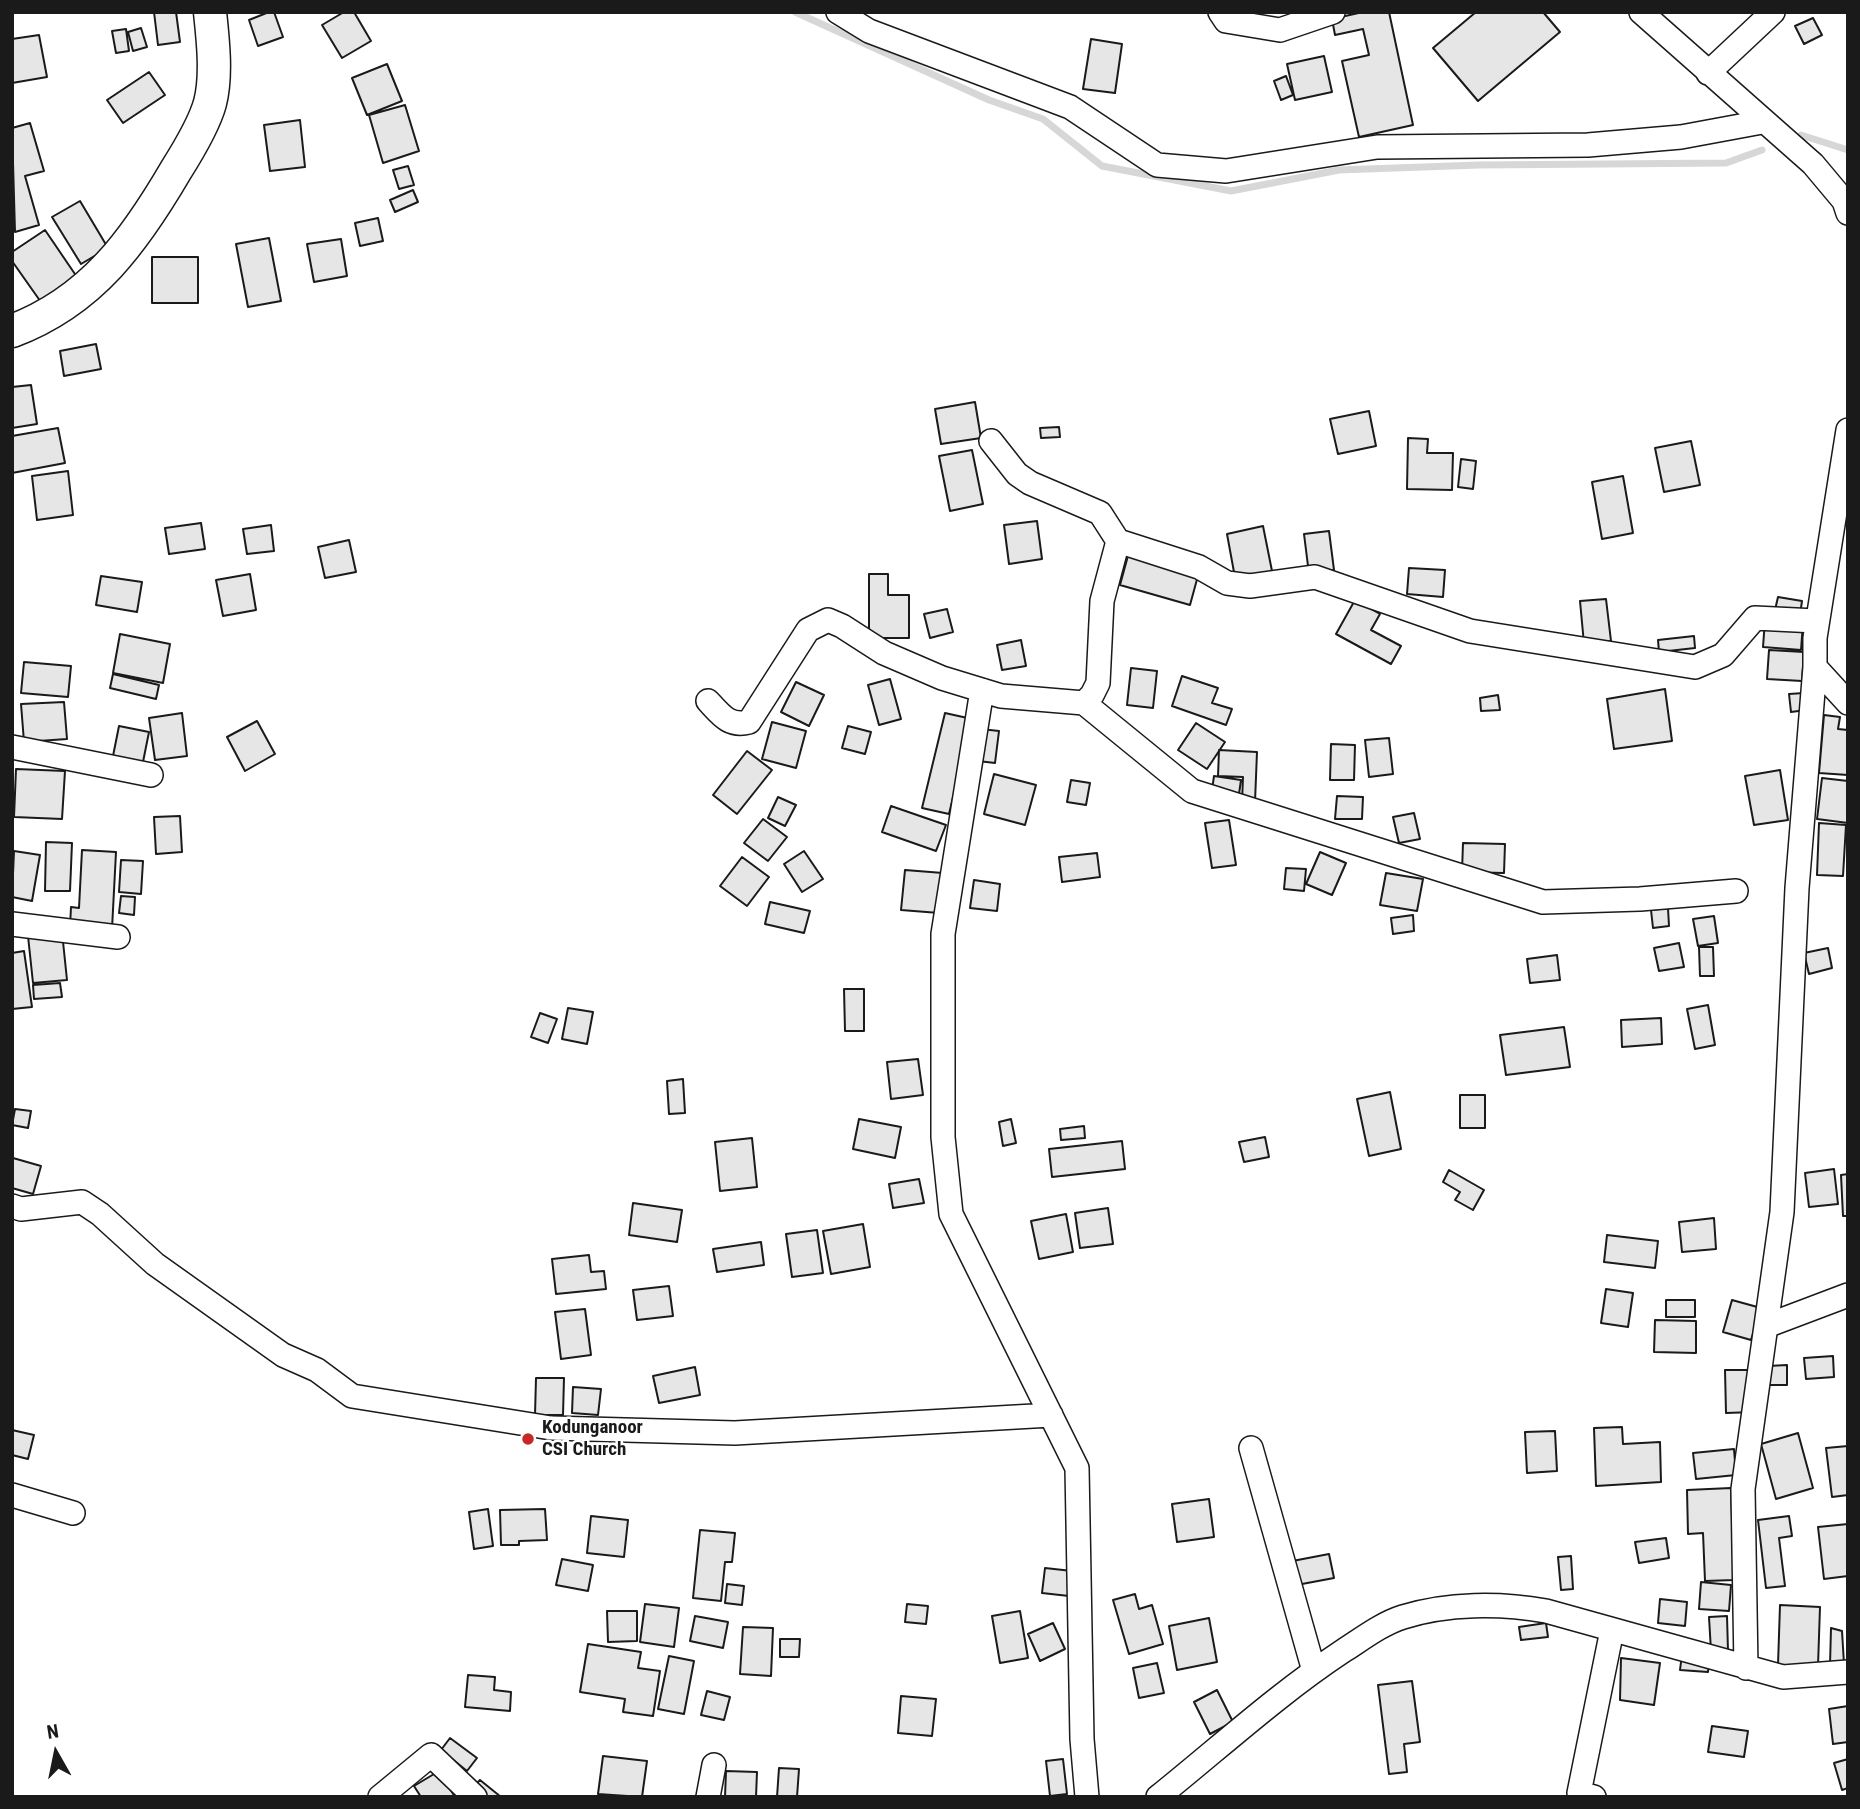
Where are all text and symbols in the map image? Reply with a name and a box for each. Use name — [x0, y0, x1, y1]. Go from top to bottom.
place label: Kodunganoor CSI Church — [542, 1417, 643, 1461]
marker: Kodunganoor CSI Church — [520, 1431, 536, 1447]
north arrow — [21, 1718, 91, 1788]
text: N — [45, 1719, 60, 1744]

